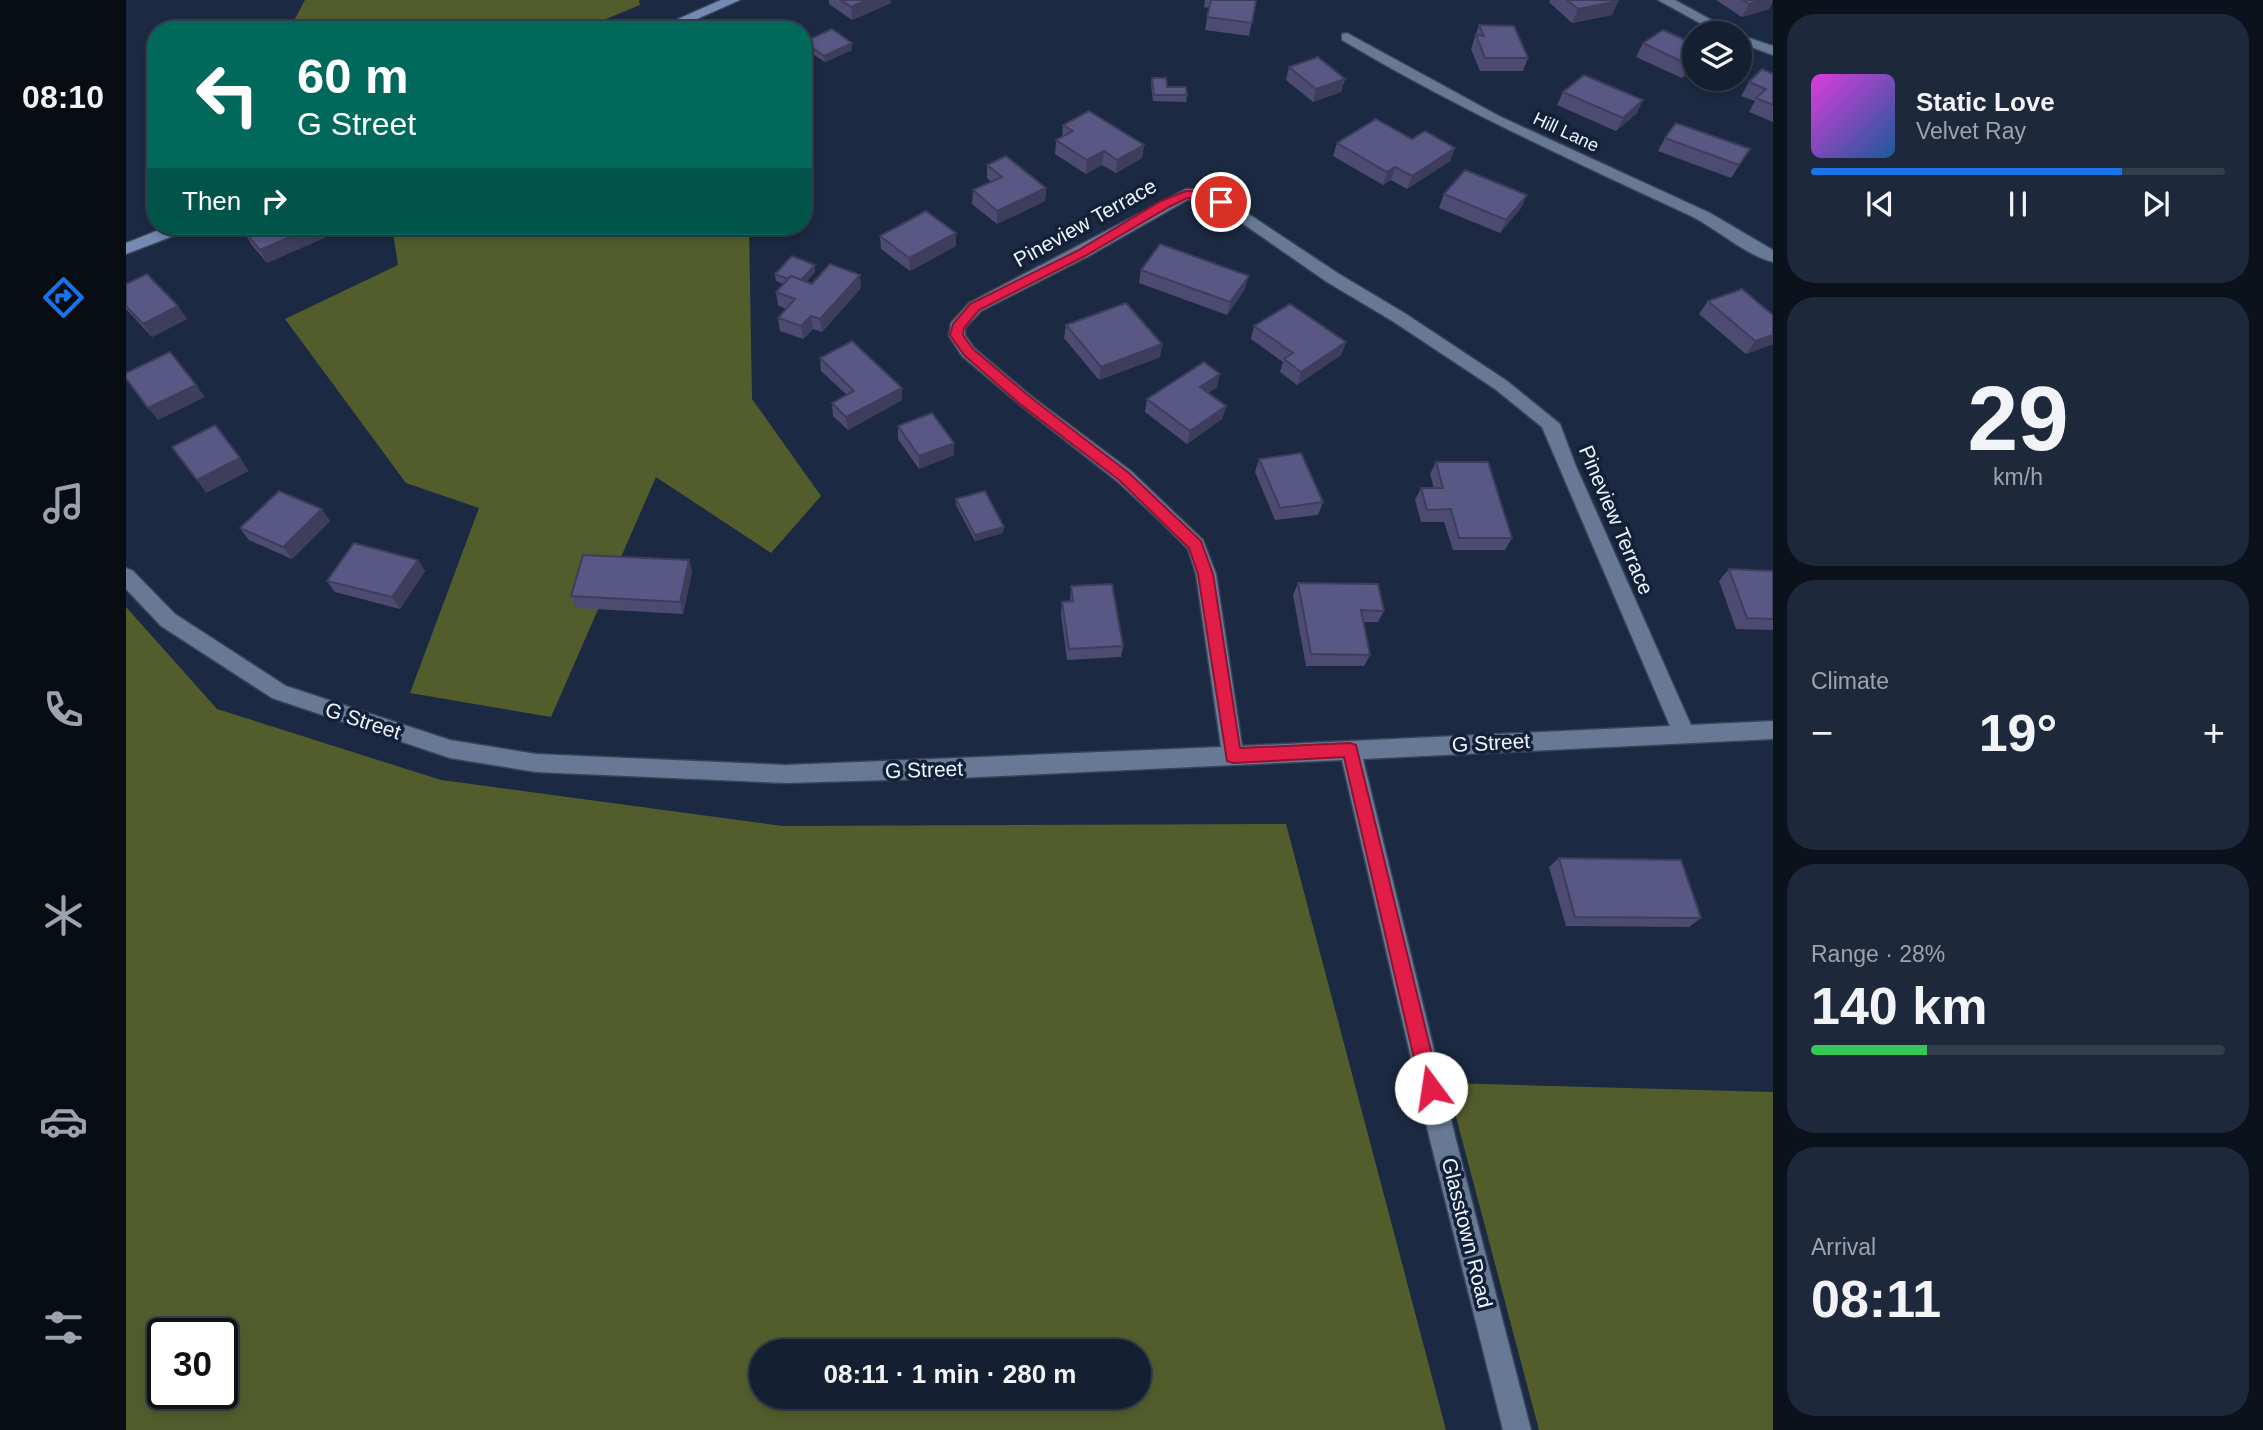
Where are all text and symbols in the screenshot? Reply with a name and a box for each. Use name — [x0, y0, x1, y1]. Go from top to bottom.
map controls — [1682, 21, 1752, 91]
button: layers — [1682, 21, 1752, 91]
icon: left — [182, 49, 273, 140]
text: 60 m — [297, 49, 409, 103]
text: 08:10 — [22, 79, 104, 115]
text: Static Love — [1916, 87, 2055, 117]
text: G Street — [297, 106, 416, 142]
street label: Hill Lane — [1530, 108, 1602, 156]
text: Velvet Ray — [1916, 118, 2026, 144]
pin — [1191, 172, 1251, 232]
street label: Pineview Terrace — [1009, 174, 1160, 271]
icon: right — [255, 182, 293, 220]
icon: arrive — [1202, 183, 1240, 221]
icon: previous — [1861, 185, 1899, 223]
icon: pause — [1999, 185, 2037, 223]
icon: next — [2137, 185, 2175, 223]
text: Then — [182, 186, 241, 216]
icon: directions — [39, 273, 88, 322]
text: 29 — [1967, 368, 2069, 469]
street label: Pineview Terrace — [1575, 442, 1658, 598]
text: km/h — [1993, 464, 2043, 490]
icon: music — [39, 479, 88, 528]
text: Climate — [1811, 668, 1889, 694]
icon: phone — [39, 685, 88, 734]
street label: G Street — [322, 698, 404, 744]
text: 19° — [1979, 704, 2057, 762]
text: − — [1811, 712, 1833, 754]
text: + — [2203, 712, 2225, 754]
street label: G Street — [1451, 729, 1531, 756]
street label: G Street — [885, 757, 964, 782]
icon: climate — [39, 891, 88, 940]
text: Range · 28% — [1811, 941, 1945, 967]
text: 140 km — [1811, 977, 1987, 1035]
position arrow — [1394, 1051, 1468, 1125]
icon: car — [39, 1097, 88, 1146]
street label: Glasstown Road — [1438, 1155, 1497, 1310]
text: Arrival — [1811, 1234, 1876, 1260]
text: 08:11 — [1811, 1270, 1941, 1328]
icon: filters — [39, 1303, 88, 1352]
speed limit sign: 30 — [147, 1318, 238, 1409]
text: 08:11 · 1 min · 280 m — [824, 1359, 1076, 1389]

